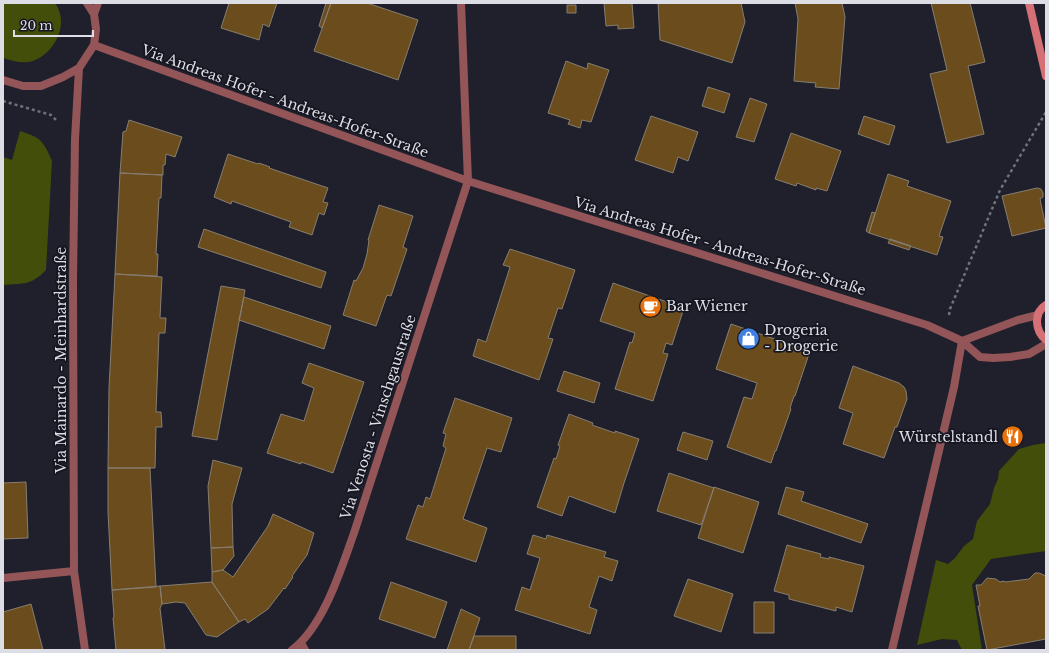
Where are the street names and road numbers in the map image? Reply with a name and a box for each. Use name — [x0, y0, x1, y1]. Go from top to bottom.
street label: Via Andreas Hofer - Andreas-Hofer-Straße — [138, 40, 431, 161]
street label: Via Andreas Hofer - Andreas-Hofer-Straße — [571, 193, 868, 299]
street label: Via Mainardo - Meinhardstraße — [52, 247, 70, 474]
street label: Via Venosta - Vinschgaustraße — [336, 312, 420, 523]

